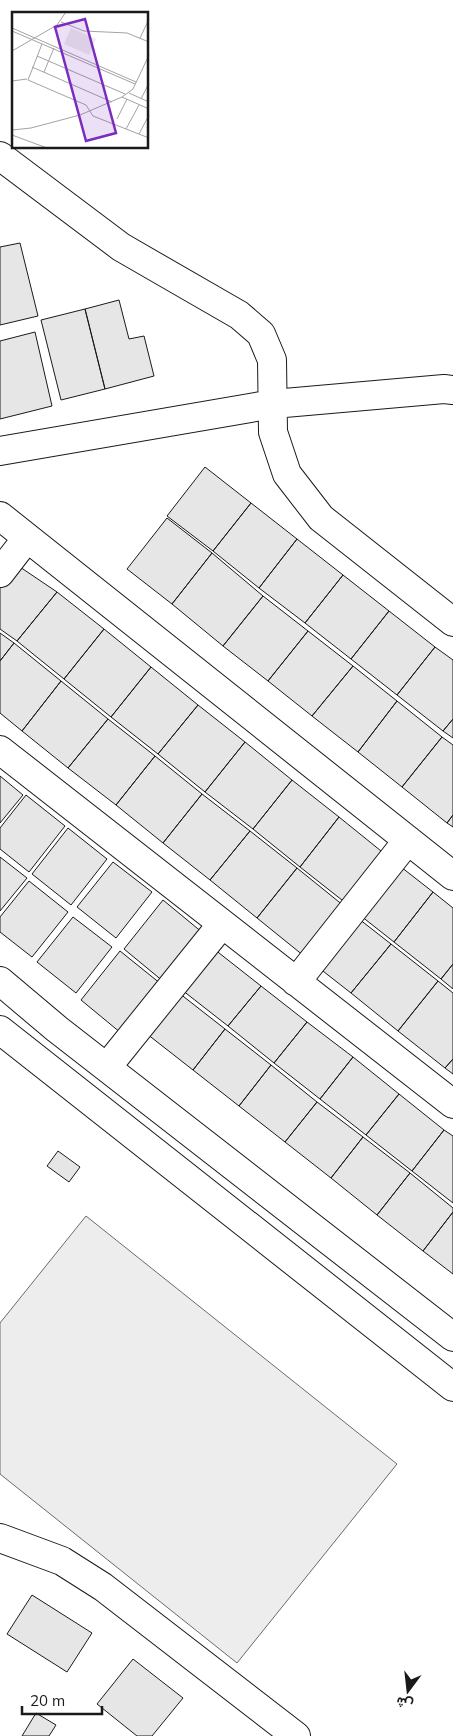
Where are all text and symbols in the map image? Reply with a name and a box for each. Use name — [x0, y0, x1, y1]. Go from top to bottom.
inset map — [12, 12, 149, 149]
north arrow — [383, 1666, 433, 1716]
scale bar — [22, 1684, 102, 1716]
text: 20 m — [30, 1691, 65, 1710]
text: ش — [394, 1693, 415, 1714]

